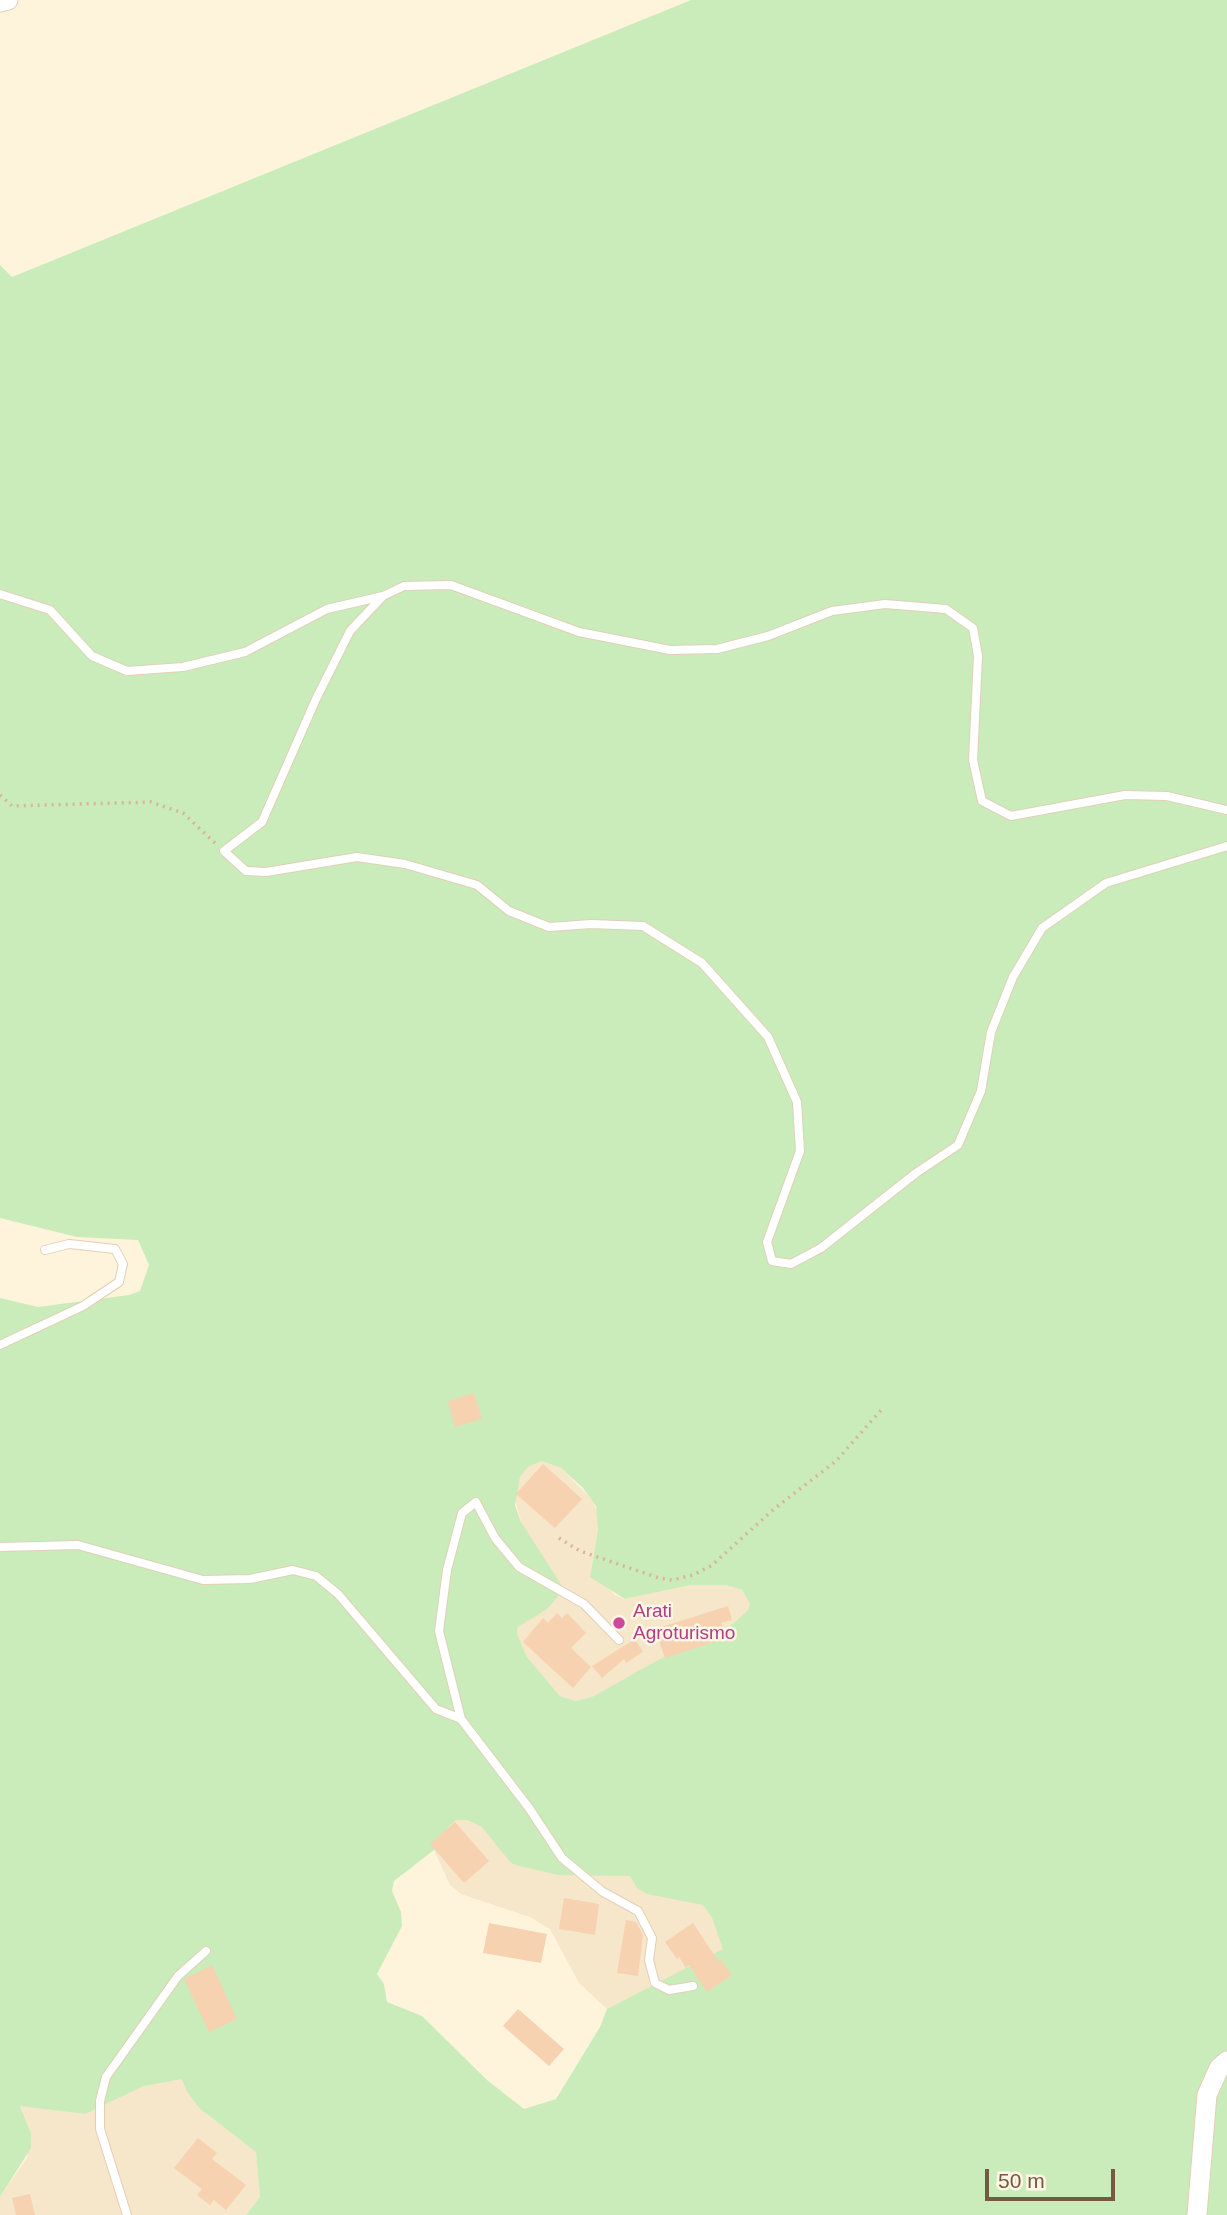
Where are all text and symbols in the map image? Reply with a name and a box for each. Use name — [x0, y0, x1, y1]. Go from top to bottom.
place label: Arati Agroturismo — [633, 1601, 735, 1645]
marker: Arati Agroturismo — [611, 1615, 627, 1631]
scale bar — [989, 2156, 1118, 2200]
text: 50 m — [998, 2169, 1045, 2192]

